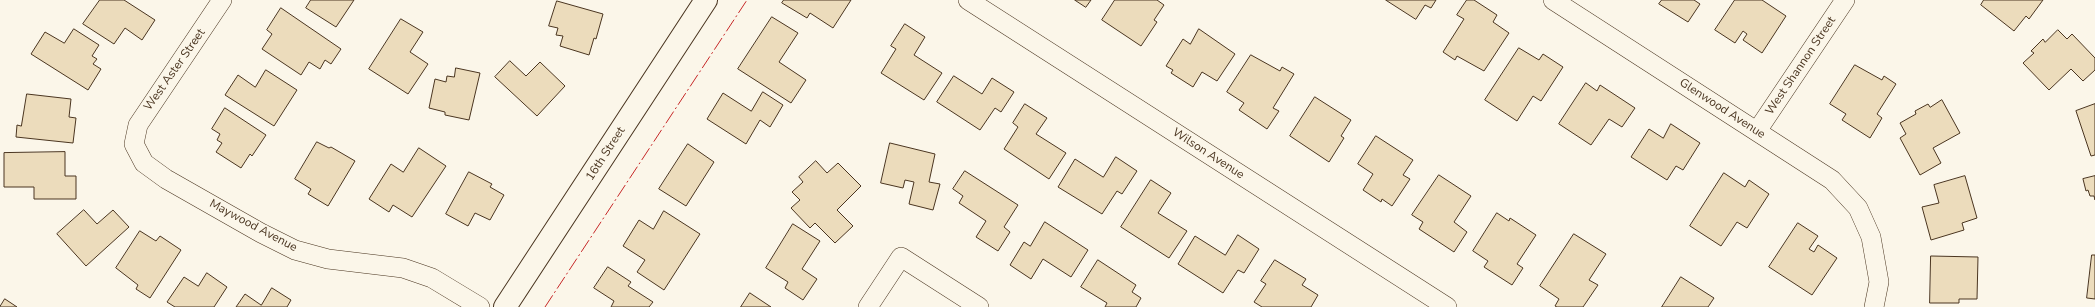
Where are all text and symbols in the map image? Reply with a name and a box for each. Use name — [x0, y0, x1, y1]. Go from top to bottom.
street label: West Shannon Street — [1763, 14, 1839, 118]
street label: West Aster Street — [141, 26, 209, 114]
street label: Glenwood Avenue — [1676, 76, 1768, 142]
street label: 16th Street — [583, 124, 629, 184]
street label: Wilson Avenue — [1169, 125, 1247, 183]
street label: Maywood Avenue — [207, 197, 299, 255]

